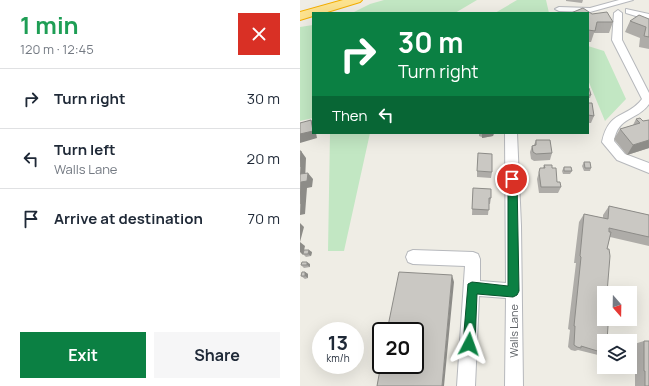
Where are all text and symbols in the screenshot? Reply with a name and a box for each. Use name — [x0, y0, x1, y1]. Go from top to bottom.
text: 1 min — [20, 8, 79, 41]
button: close — [238, 13, 280, 55]
text: 30 m — [398, 23, 463, 61]
icon: right — [332, 28, 384, 80]
text: 120 m · 12:45 — [20, 40, 94, 58]
text: Turn right — [398, 59, 479, 83]
icon: right — [20, 88, 42, 110]
text: Turn right — [54, 88, 125, 109]
text: 30 m — [247, 88, 280, 109]
icon: left — [375, 104, 397, 126]
text: Then — [332, 105, 367, 126]
text: Turn left — [54, 139, 116, 160]
icon: left — [20, 148, 42, 170]
text: 20 m — [247, 148, 280, 169]
text: Walls Lane — [54, 160, 117, 178]
pin — [495, 162, 529, 196]
icon: arrive — [501, 168, 523, 190]
icon: arrive — [20, 208, 42, 230]
text: Arrive at destination — [54, 208, 203, 229]
text: 70 m — [248, 208, 280, 229]
north arrow — [597, 286, 637, 326]
map controls — [597, 286, 637, 374]
street label: Walls Lane — [506, 304, 521, 358]
speed limit sign: 20 — [372, 322, 424, 374]
position arrow — [448, 323, 490, 365]
text: 13 — [328, 329, 348, 356]
button: Exit — [20, 332, 146, 378]
button: Share — [154, 332, 280, 378]
button: layers — [597, 334, 637, 374]
text: km/h — [326, 351, 350, 365]

